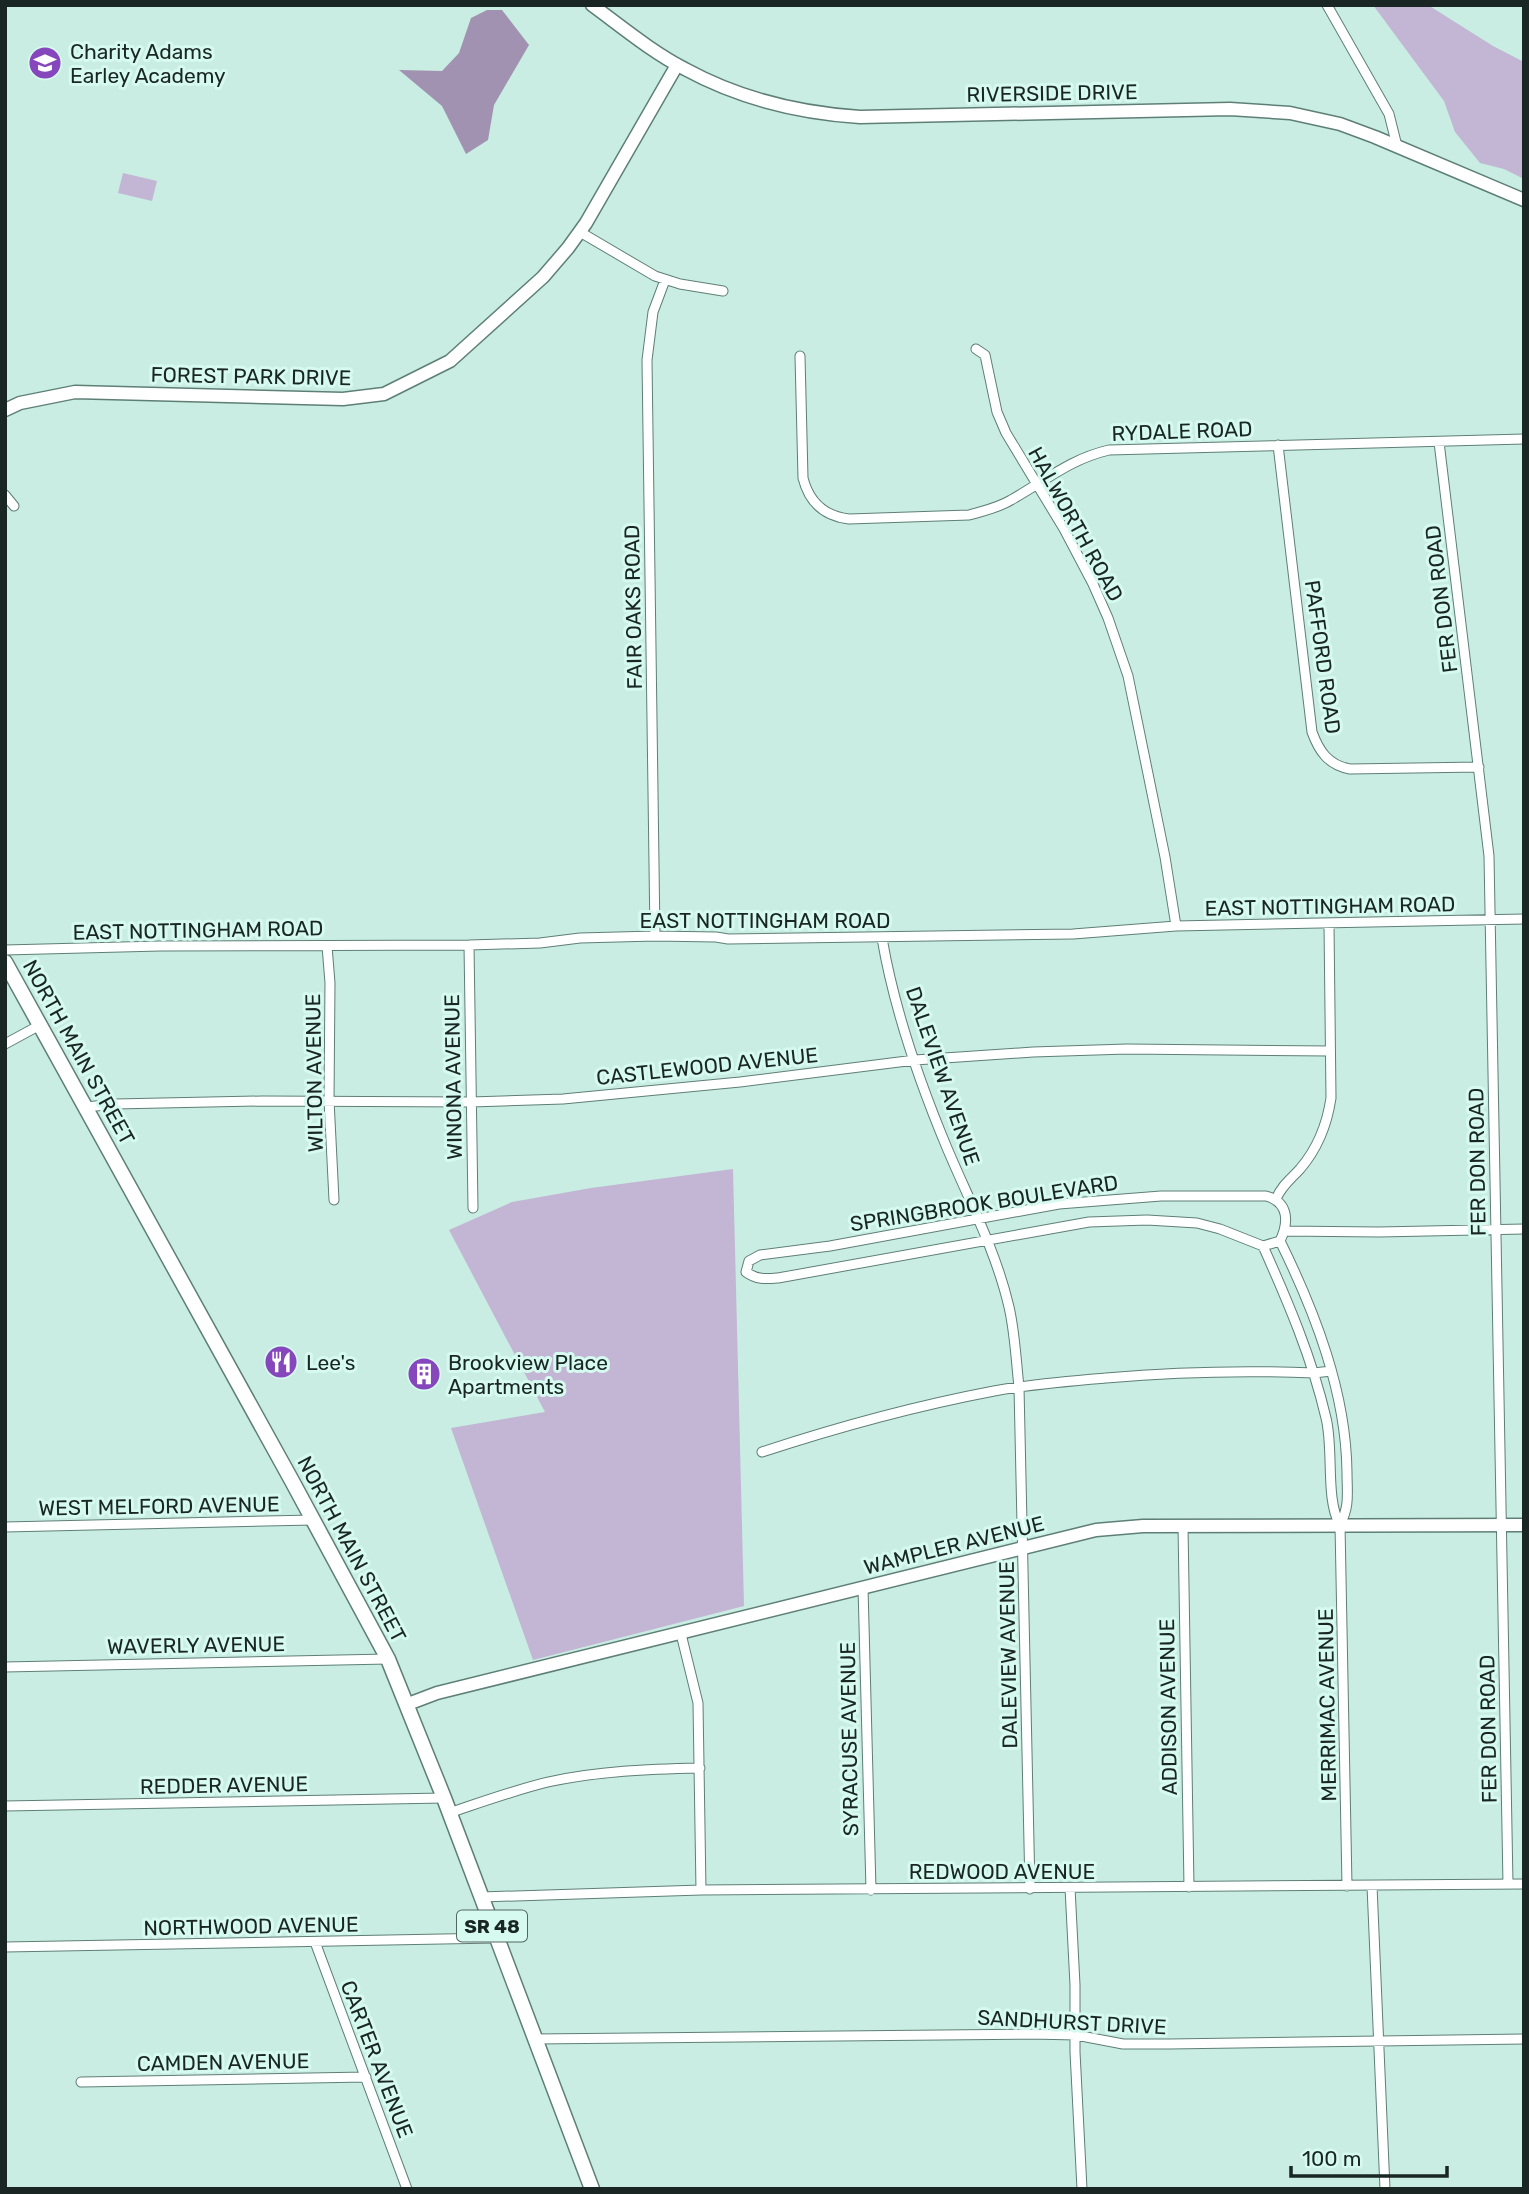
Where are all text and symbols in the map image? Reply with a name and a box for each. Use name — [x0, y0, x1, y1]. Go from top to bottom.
place label: Charity Adams Earley Academy — [70, 39, 226, 88]
school or university icon: Charity Adams Earley Academy — [26, 44, 64, 82]
street label: RIVERSIDE DRIVE — [966, 79, 1138, 107]
street label: FOREST PARK DRIVE — [150, 362, 352, 390]
street label: RYDALE ROAD — [1111, 416, 1253, 446]
street label: HALWORTH ROAD — [1023, 442, 1129, 606]
street label: FAIR OAKS ROAD — [619, 524, 647, 690]
street label: FER DON ROAD — [1420, 524, 1462, 674]
street label: PAFFORD ROAD — [1300, 579, 1346, 735]
street label: EAST NOTTINGHAM ROAD — [1204, 891, 1456, 921]
street label: EAST NOTTINGHAM ROAD — [640, 908, 890, 933]
street label: EAST NOTTINGHAM ROAD — [72, 915, 324, 945]
street label: NORTH MAIN STREET — [18, 955, 140, 1149]
street label: DALEVIEW AVENUE — [901, 983, 985, 1169]
street label: WILTON AVENUE — [300, 993, 328, 1153]
street label: WINONA AVENUE — [439, 994, 467, 1160]
street label: CASTLEWOOD AVENUE — [595, 1042, 819, 1090]
street label: FER DON ROAD — [1463, 1088, 1491, 1236]
street label: SPRINGBROOK BOULEVARD — [848, 1169, 1120, 1237]
restaurant icon: Lee's — [262, 1343, 300, 1381]
place label: Lee's — [306, 1350, 355, 1375]
place label: Brookview Place Apartments — [448, 1350, 608, 1399]
building icon: Brookview Place Apartments — [405, 1355, 443, 1393]
street label: NORTH MAIN STREET — [292, 1452, 412, 1646]
street label: WEST MELFORD AVENUE — [38, 1491, 280, 1521]
street label: WAMPLER AVENUE — [861, 1510, 1047, 1580]
street label: DALEVIEW AVENUE — [994, 1561, 1022, 1749]
street label: MERRIMAC AVENUE — [1313, 1608, 1341, 1802]
street label: ADDISON AVENUE — [1154, 1618, 1182, 1796]
street label: WAVERLY AVENUE — [107, 1631, 285, 1659]
street label: SYRACUSE AVENUE — [835, 1642, 863, 1836]
street label: FER DON ROAD — [1474, 1655, 1502, 1803]
street label: REDDER AVENUE — [140, 1771, 308, 1799]
street label: REDWOOD AVENUE — [909, 1859, 1095, 1884]
road number: SR 48 — [457, 1910, 527, 1942]
street label: NORTHWOOD AVENUE — [143, 1912, 359, 1940]
street label: CARTER AVENUE — [336, 1977, 418, 2141]
street label: SANDHURST DRIVE — [977, 2005, 1167, 2039]
street label: CAMDEN AVENUE — [137, 2048, 309, 2076]
scale bar — [1291, 2134, 1447, 2178]
text: 100 m — [1302, 2146, 1361, 2171]

